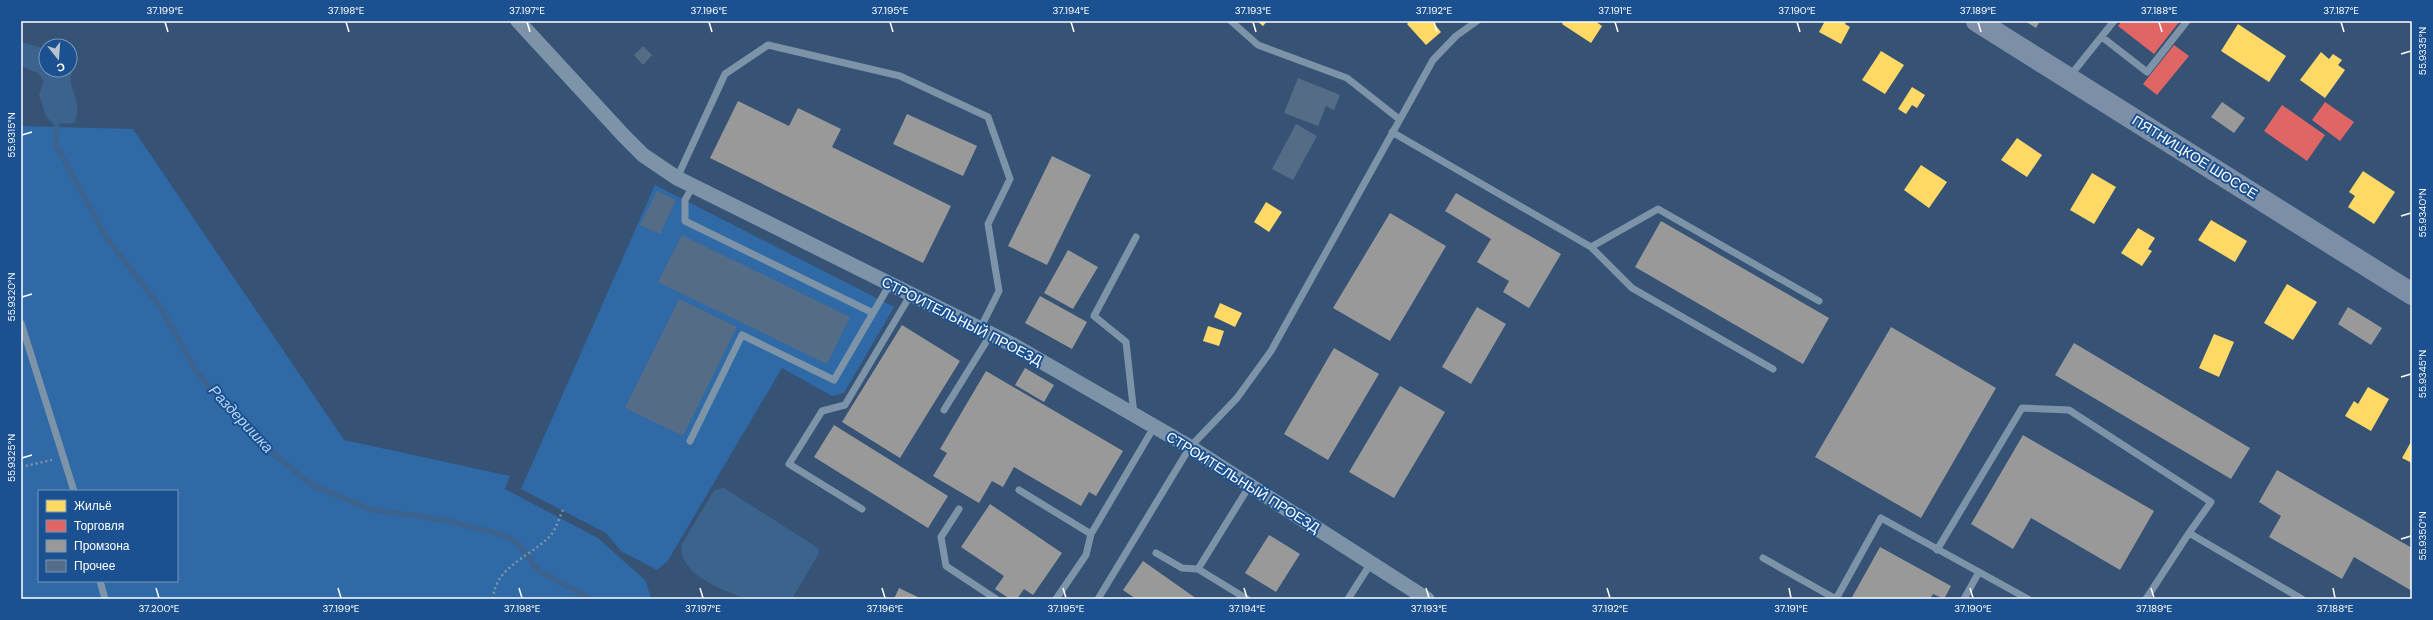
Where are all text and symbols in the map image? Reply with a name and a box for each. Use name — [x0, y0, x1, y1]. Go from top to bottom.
text: 37.199°E — [147, 4, 184, 17]
text: 37.198°E — [328, 4, 365, 17]
text: 37.197°E — [509, 4, 545, 17]
text: 37.196°E — [691, 4, 728, 17]
text: 37.195°E — [872, 4, 909, 17]
text: 37.194°E — [1053, 4, 1090, 17]
text: 37.193°E — [1235, 4, 1272, 17]
text: 37.192°E — [1416, 4, 1452, 17]
text: 37.191°E — [1598, 4, 1632, 17]
text: 37.190°E — [1778, 4, 1816, 17]
text: 37.189°E — [1960, 4, 1997, 17]
text: 37.188°E — [2141, 4, 2178, 17]
text: 37.187°E — [2323, 4, 2359, 17]
text: 55.9335°N — [2416, 27, 2429, 75]
north arrow — [38, 38, 78, 78]
text: С — [55, 60, 67, 75]
street label: ПЯТНИЦКОЕ ШОССЕ — [2129, 111, 2261, 203]
text: 55.9315°N — [5, 112, 18, 158]
text: 55.9340°N — [2416, 188, 2429, 238]
text: 55.9320°N — [5, 273, 18, 321]
street label: СТРОИТЕЛЬНЫЙ ПРОЕЗД — [879, 273, 1046, 370]
text: 55.9345°N — [2416, 350, 2429, 398]
water label: Раздеришка — [204, 381, 278, 457]
street label: СТРОИТЕЛЬНЫЙ ПРОЕЗД — [1163, 427, 1324, 537]
text: 55.9325°N — [5, 434, 18, 482]
legend — [38, 490, 178, 582]
text: Жильё — [74, 498, 112, 514]
text: 55.9350°N — [2416, 511, 2429, 561]
text: Торговля — [74, 518, 124, 534]
text: Промзона — [74, 538, 130, 554]
text: Прочее — [74, 558, 116, 574]
text: 37.200°E — [139, 602, 180, 615]
text: 37.199°E — [323, 602, 360, 615]
text: 37.198°E — [504, 602, 541, 615]
text: 37.197°E — [685, 602, 721, 615]
text: 37.196°E — [867, 602, 904, 615]
text: 37.195°E — [1048, 602, 1085, 615]
text: 37.194°E — [1229, 602, 1266, 615]
text: 37.193°E — [1411, 602, 1448, 615]
text: 37.192°E — [1592, 602, 1628, 615]
text: 37.191°E — [1774, 602, 1808, 615]
text: 37.190°E — [1954, 602, 1992, 615]
text: 37.189°E — [2136, 602, 2173, 615]
text: 37.188°E — [2317, 602, 2354, 615]

